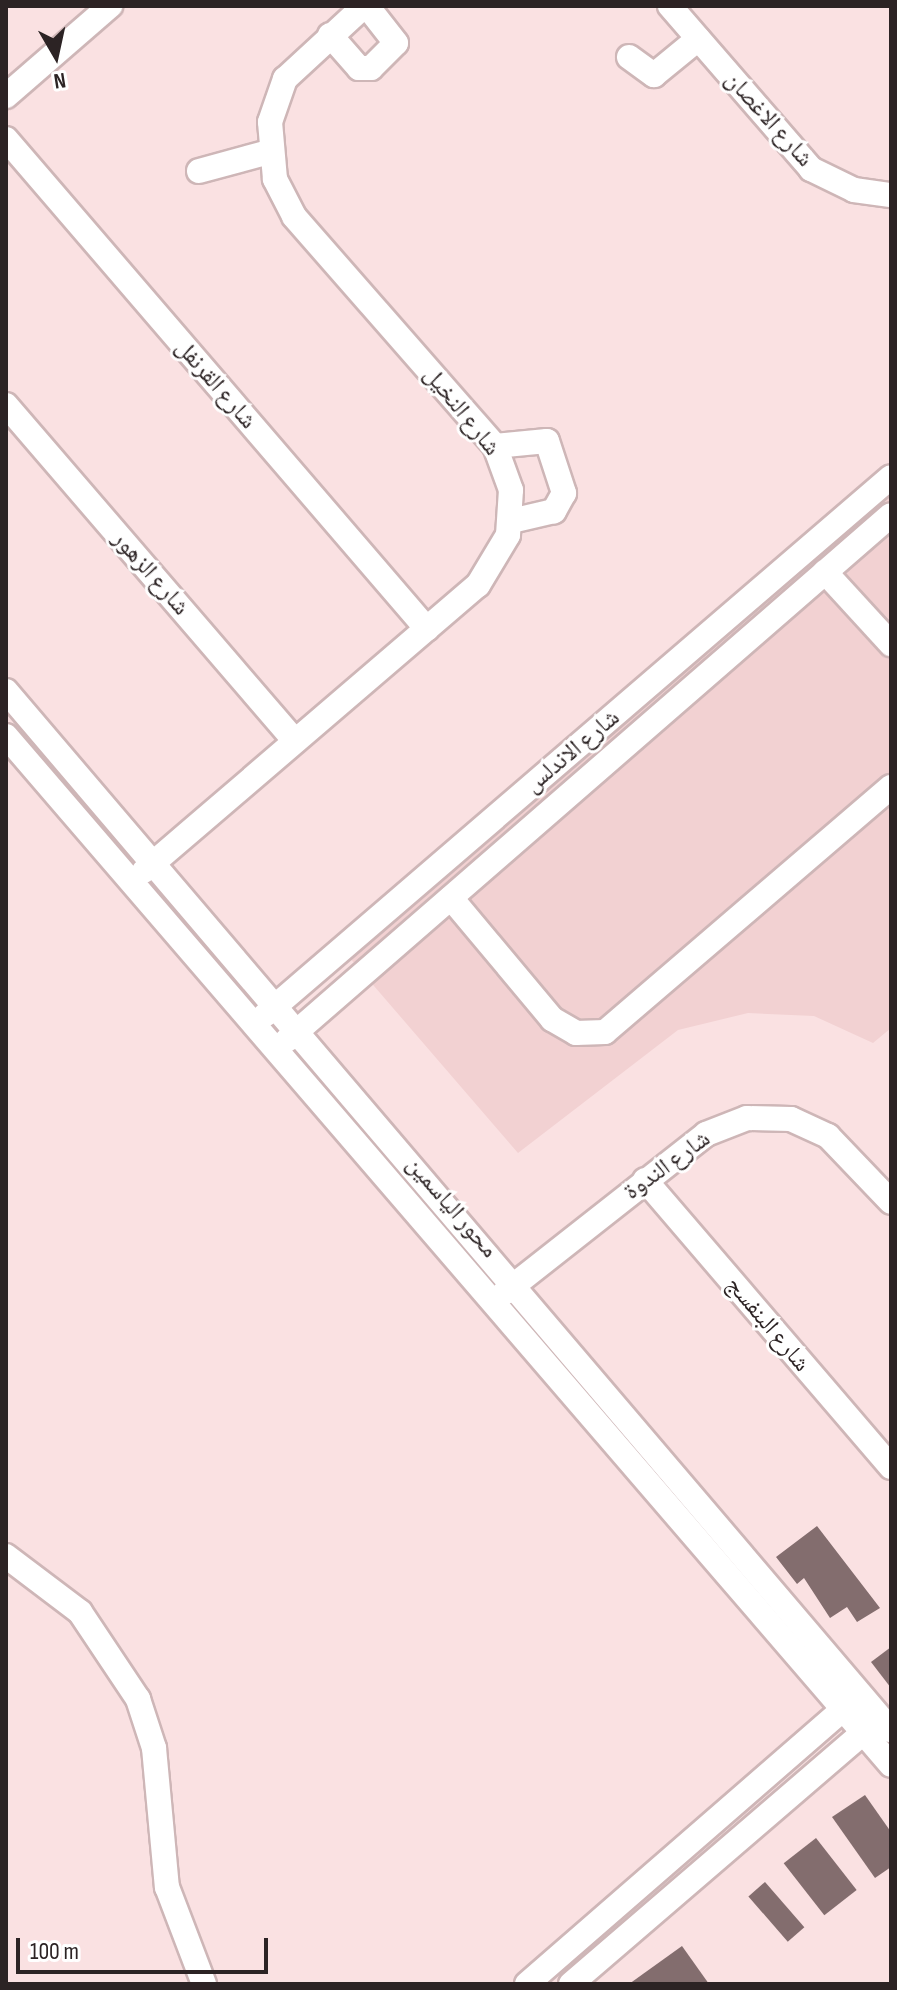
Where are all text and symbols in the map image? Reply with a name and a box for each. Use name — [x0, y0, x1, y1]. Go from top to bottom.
north arrow — [16, 16, 96, 96]
street label: شارع الاغصان — [719, 65, 819, 173]
text: N — [52, 66, 68, 94]
street label: شارع القرنفل — [169, 333, 263, 435]
street label: شارع النخيل — [417, 361, 507, 461]
street label: شارع الزهور — [106, 525, 196, 621]
street label: شارع الاندلس — [519, 703, 625, 799]
street label: شارع الندوة — [618, 1124, 716, 1206]
street label: محور الياسمين — [400, 1150, 504, 1264]
street label: شارع البنفسج — [720, 1271, 816, 1377]
scale bar — [20, 1922, 272, 1972]
text: 100 m — [30, 1937, 79, 1966]

